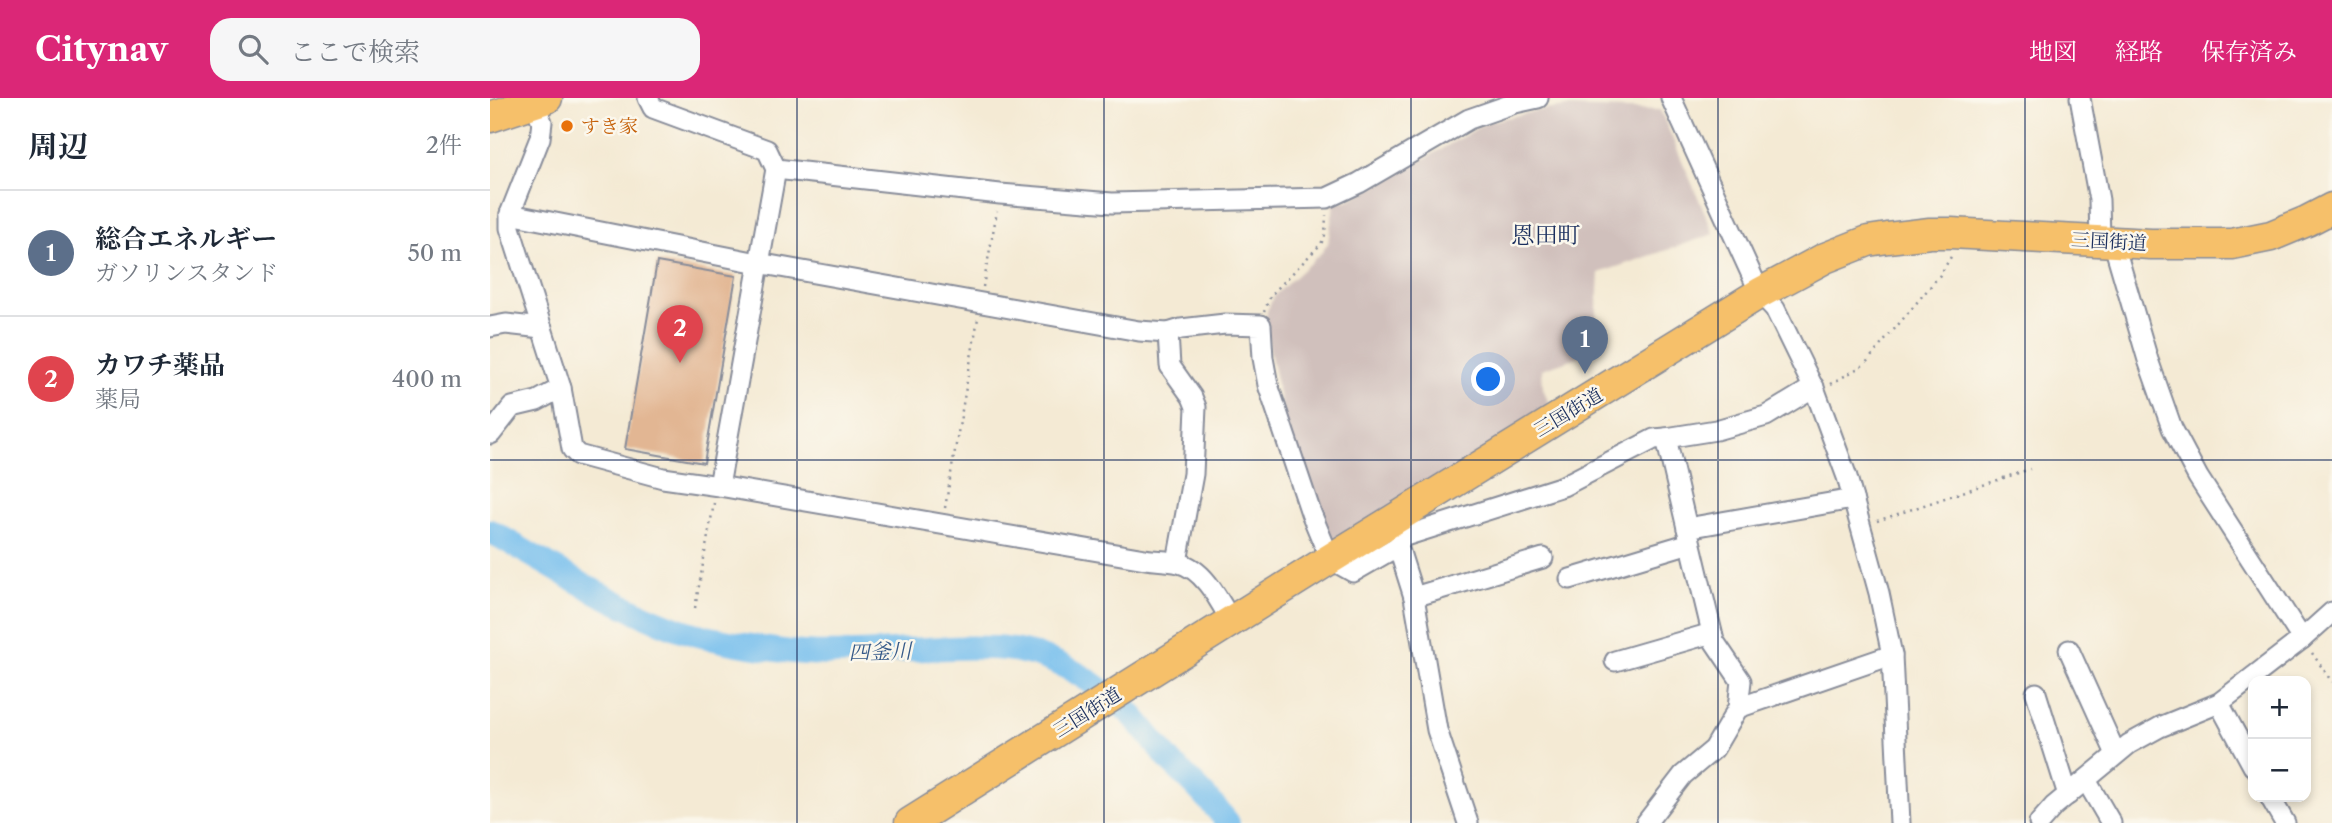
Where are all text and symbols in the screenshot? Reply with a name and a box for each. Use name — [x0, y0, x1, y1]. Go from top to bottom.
search box — [210, 18, 700, 81]
text: Citynav — [35, 29, 168, 70]
icon: search — [234, 30, 272, 68]
text: ここで検索 — [290, 36, 420, 68]
text: 地図 — [2029, 37, 2077, 66]
text: 経路 — [2115, 37, 2163, 66]
text: 保存済み — [2201, 37, 2297, 66]
place label: すき家 — [581, 115, 638, 138]
marker: すき家 — [559, 118, 575, 134]
text: 周辺 — [28, 128, 88, 165]
text: 2件 — [426, 131, 462, 159]
district label: 恩田町 — [1512, 221, 1581, 249]
text: 総合エネルギー — [95, 223, 277, 255]
street label: 三国街道 — [2070, 228, 2148, 255]
text: 1 — [46, 239, 56, 267]
text: 50 m — [407, 239, 462, 267]
text: ガソリンスタンド — [95, 259, 278, 287]
pin: 2 — [657, 305, 703, 363]
pin: 1 — [1562, 316, 1608, 374]
text: カワチ薬品 — [95, 349, 225, 381]
your location — [1471, 362, 1505, 396]
text: 2 — [44, 365, 58, 393]
text: 400 m — [392, 365, 462, 393]
street label: 三国街道 — [1530, 383, 1607, 442]
text: 薬局 — [95, 385, 141, 413]
water label: 四釜川 — [848, 638, 914, 665]
map controls — [2248, 676, 2311, 802]
button: + — [2248, 676, 2311, 739]
street label: 三国街道 — [1049, 683, 1126, 742]
button: − — [2248, 739, 2311, 802]

